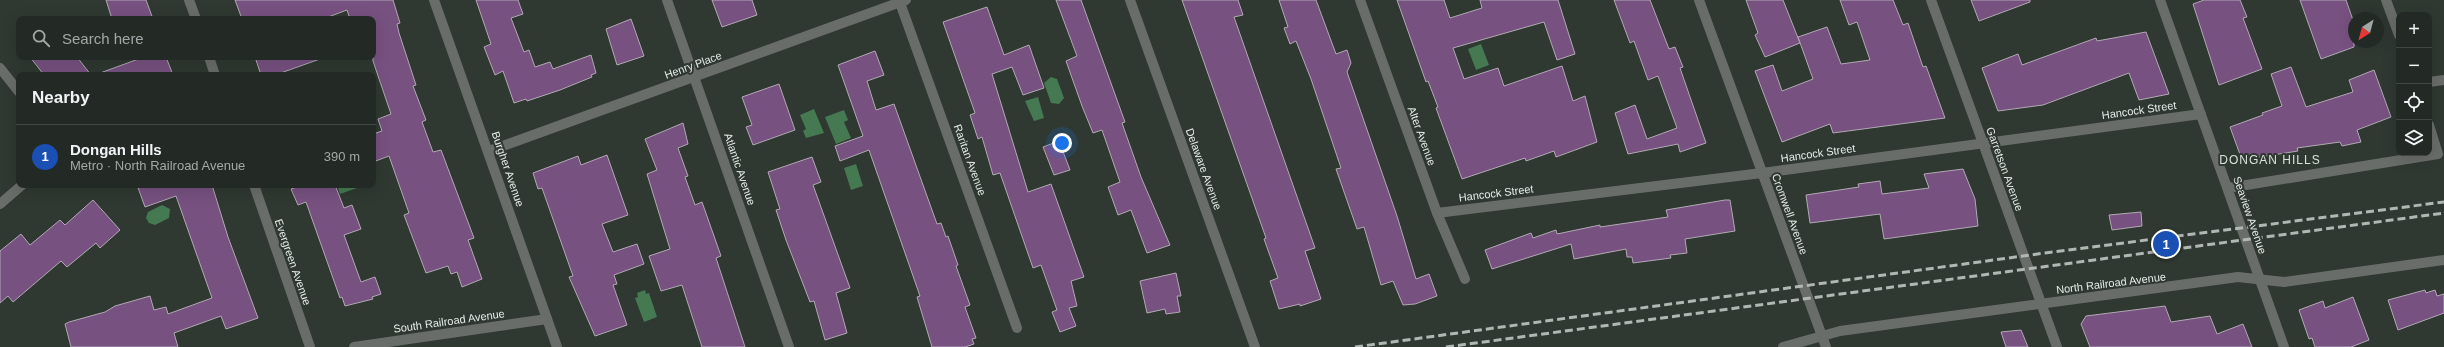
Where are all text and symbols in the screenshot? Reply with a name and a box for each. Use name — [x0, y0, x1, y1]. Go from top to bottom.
north arrow — [2348, 12, 2384, 48]
map controls — [2396, 12, 2432, 156]
button: + — [2396, 12, 2432, 48]
search box — [16, 16, 376, 60]
icon: search — [30, 27, 52, 49]
text: Search here — [62, 30, 144, 47]
button: − — [2396, 48, 2432, 84]
street label: Henry Place — [663, 49, 723, 81]
button: locate — [2396, 84, 2432, 120]
text: Nearby — [32, 88, 90, 107]
street label: Hancock Street — [2101, 99, 2177, 121]
street label: Alter Avenue — [1406, 105, 1438, 167]
button: layers — [2396, 120, 2432, 156]
street label: Raritan Avenue — [952, 123, 988, 197]
street label: Garretson Avenue — [1984, 125, 2026, 213]
street label: Delaware Avenue — [1184, 127, 1224, 211]
street label: Burgher Avenue — [490, 130, 526, 208]
street label: Atlantic Avenue — [722, 131, 758, 207]
your location — [1052, 133, 1072, 153]
text: Dongan Hills — [70, 141, 162, 158]
street label: Hancock Street — [1780, 142, 1856, 164]
text: 1 — [41, 149, 49, 164]
text: 390 m — [324, 149, 360, 164]
district label: DONGAN HILLS — [2219, 153, 2321, 167]
text: Metro · North Railroad Avenue — [70, 158, 245, 173]
street label: Cromwell Avenue — [1770, 172, 1810, 256]
street label: Seaview Avenue — [2231, 175, 2269, 255]
street label: Hancock Street — [1458, 182, 1534, 204]
street label: Evergreen Avenue — [273, 217, 313, 307]
pin: 1 — [2153, 229, 2179, 259]
street label: North Railroad Avenue — [2055, 270, 2167, 296]
street label: South Railroad Avenue — [393, 307, 505, 335]

